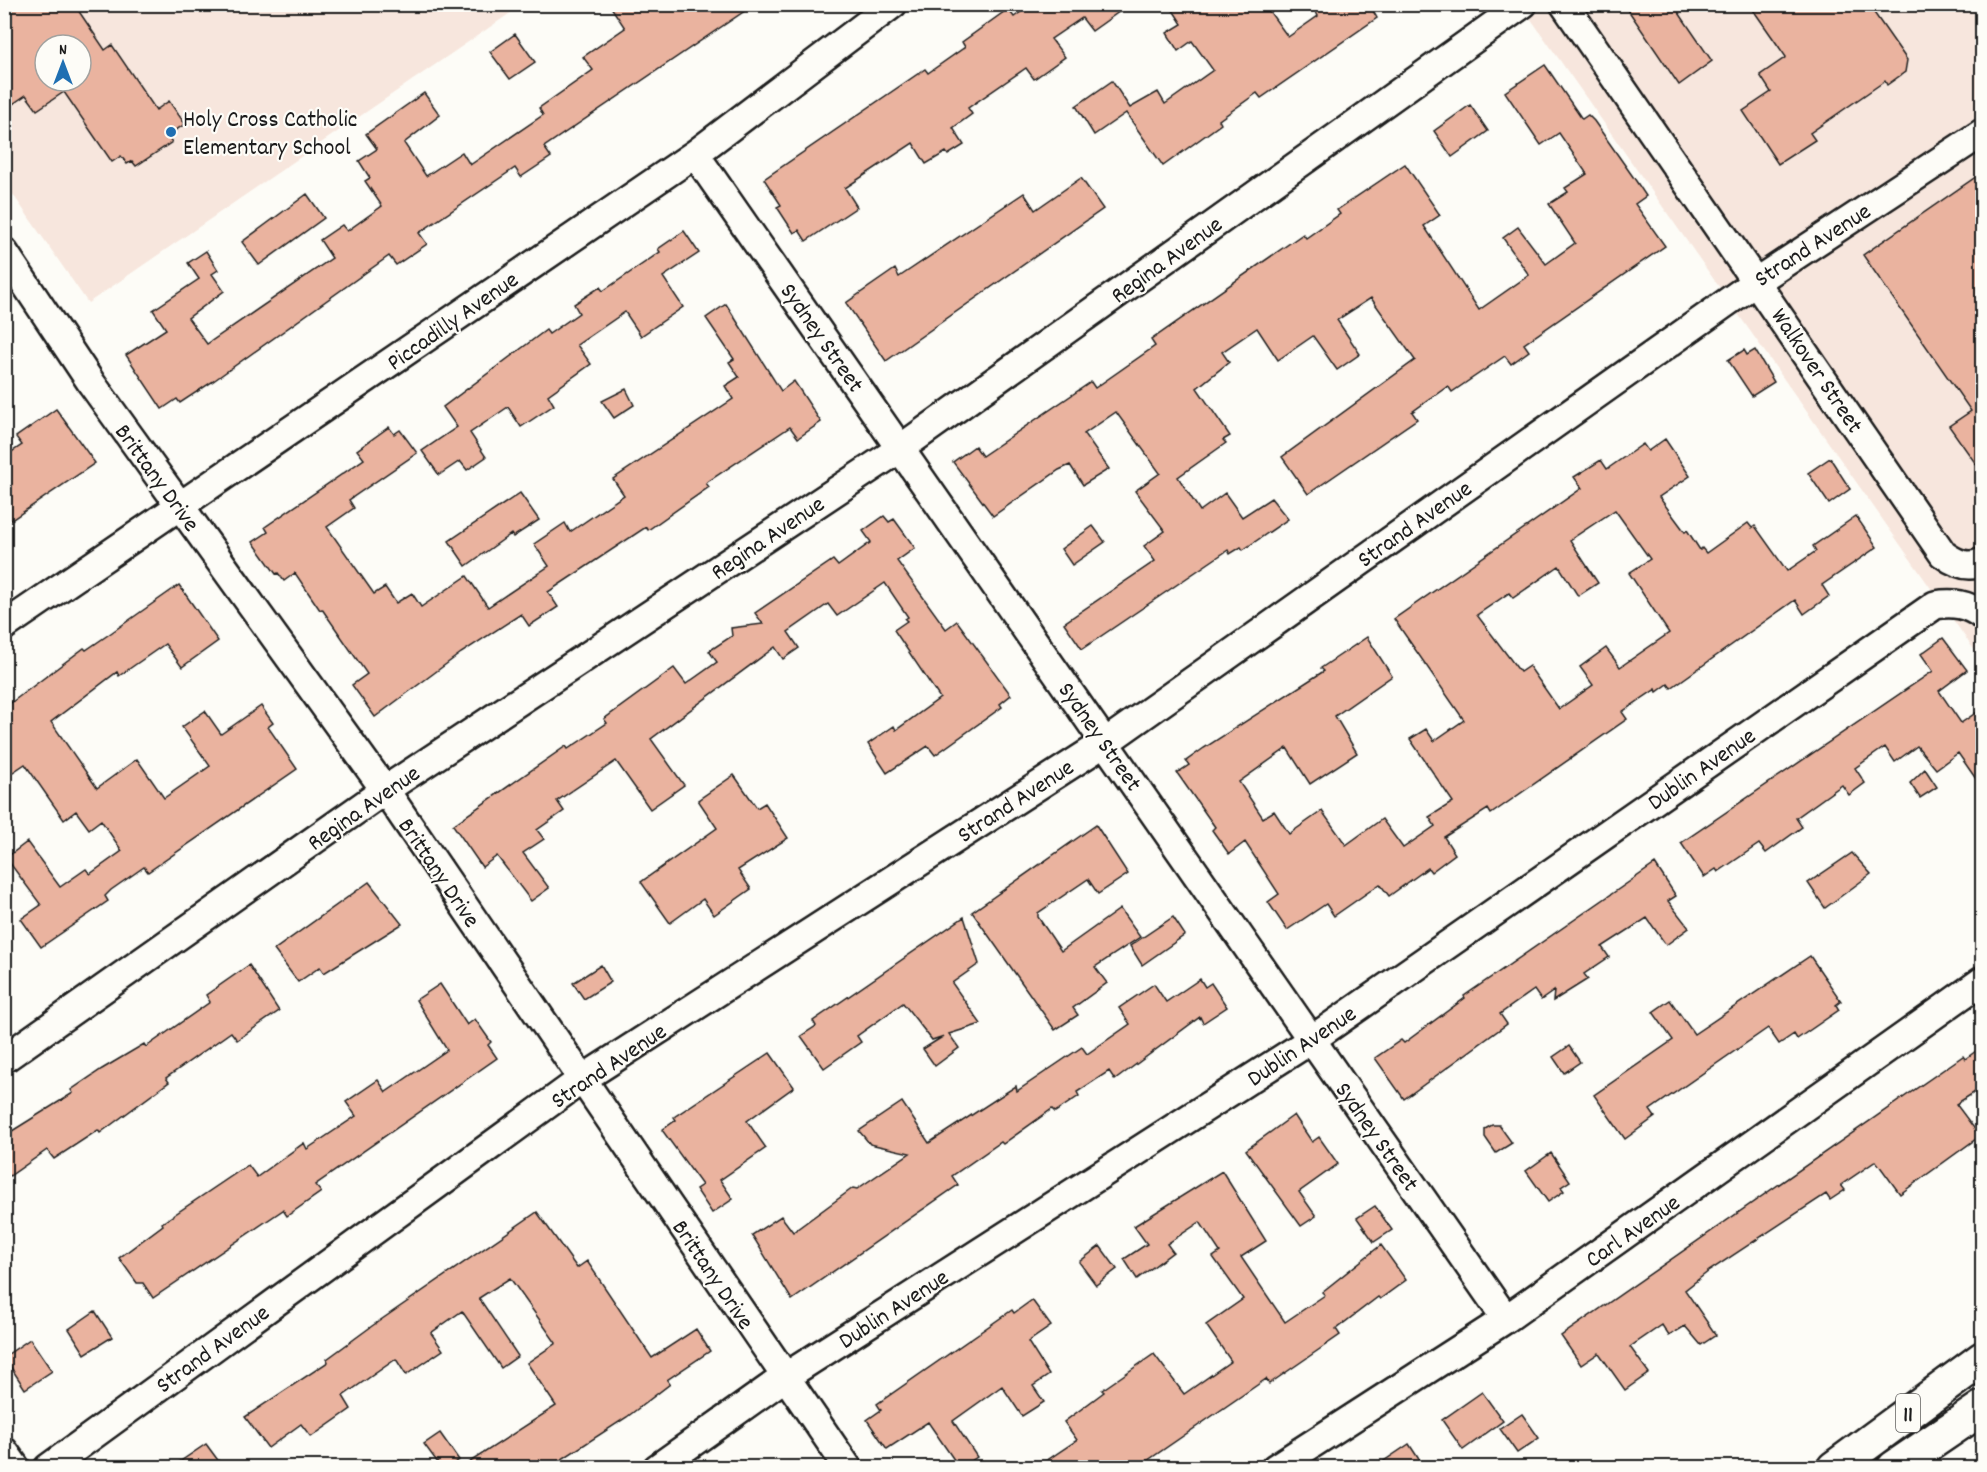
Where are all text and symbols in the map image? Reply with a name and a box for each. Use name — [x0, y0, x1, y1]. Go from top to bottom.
north arrow — [33, 33, 93, 93]
text: N — [59, 39, 67, 62]
place label: Holy Cross Catholic Elementary School — [183, 104, 357, 166]
marker: Holy Cross Catholic Elementary School — [164, 125, 178, 139]
street label: Strand Avenue — [1749, 196, 1879, 297]
street label: Regina Avenue — [1105, 209, 1231, 314]
street label: Piccadilly Avenue — [381, 264, 526, 380]
street label: Sydney Street — [770, 277, 871, 400]
street label: Walkover Street — [1761, 302, 1870, 441]
street label: Brittany Drive — [105, 418, 206, 540]
street label: Strand Avenue — [1351, 473, 1480, 578]
street label: Regina Avenue — [705, 489, 832, 590]
street label: Sydney Street — [1048, 676, 1149, 799]
street label: Dublin Avenue — [1642, 721, 1764, 820]
street label: Strand Avenue — [952, 752, 1082, 853]
street label: Regina Avenue — [301, 758, 428, 861]
street label: Brittany Drive — [388, 812, 487, 935]
street label: Dublin Avenue — [1241, 998, 1364, 1097]
street label: Strand Avenue — [545, 1016, 674, 1119]
street label: Sydney Street — [1325, 1076, 1426, 1199]
street label: Carl Avenue — [1579, 1187, 1688, 1278]
street label: Brittany Drive — [662, 1214, 761, 1337]
street label: Dublin Avenue — [833, 1262, 957, 1359]
street label: Strand Avenue — [150, 1298, 278, 1403]
road number: 11 — [1896, 1394, 1920, 1432]

